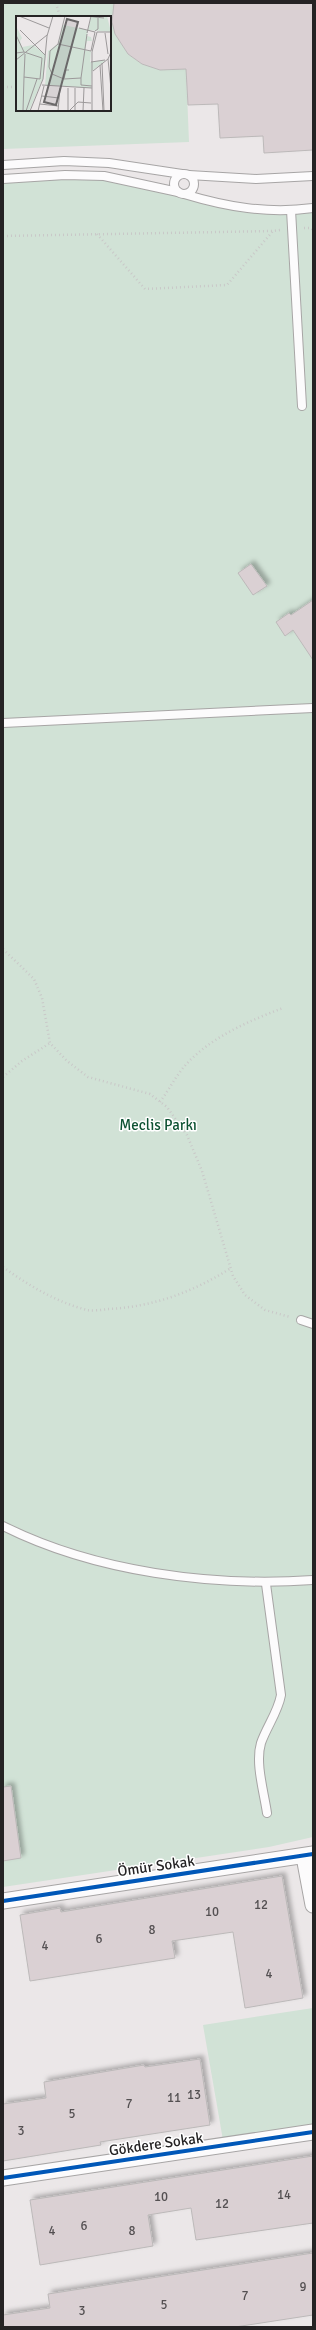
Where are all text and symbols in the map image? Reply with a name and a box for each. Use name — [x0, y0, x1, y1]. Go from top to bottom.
inset map — [16, 16, 111, 111]
park label: Meclis Parkı — [119, 1116, 197, 1134]
street label: Ömür Sokak — [116, 1852, 196, 1880]
house number: 12 — [254, 1897, 268, 1913]
house number: 10 — [205, 1904, 219, 1920]
house number: 8 — [148, 1922, 156, 1938]
house number: 6 — [95, 1931, 103, 1947]
house number: 4 — [41, 1938, 49, 1954]
house number: 4 — [265, 1966, 273, 1982]
house number: 13 — [187, 2087, 201, 2103]
house number: 11 — [167, 2090, 181, 2106]
house number: 7 — [125, 2096, 133, 2112]
house number: 5 — [68, 2106, 76, 2122]
house number: 3 — [17, 2123, 25, 2139]
street label: Gökdere Sokak — [108, 2128, 205, 2160]
house number: 14 — [277, 2187, 291, 2203]
house number: 10 — [154, 2189, 168, 2205]
house number: 12 — [215, 2196, 229, 2212]
house number: 6 — [80, 2218, 88, 2234]
house number: 4 — [48, 2223, 56, 2239]
house number: 8 — [128, 2223, 136, 2239]
house number: 9 — [299, 2279, 307, 2295]
house number: 7 — [241, 2288, 249, 2304]
house number: 5 — [160, 2297, 168, 2313]
house number: 3 — [78, 2303, 86, 2319]

